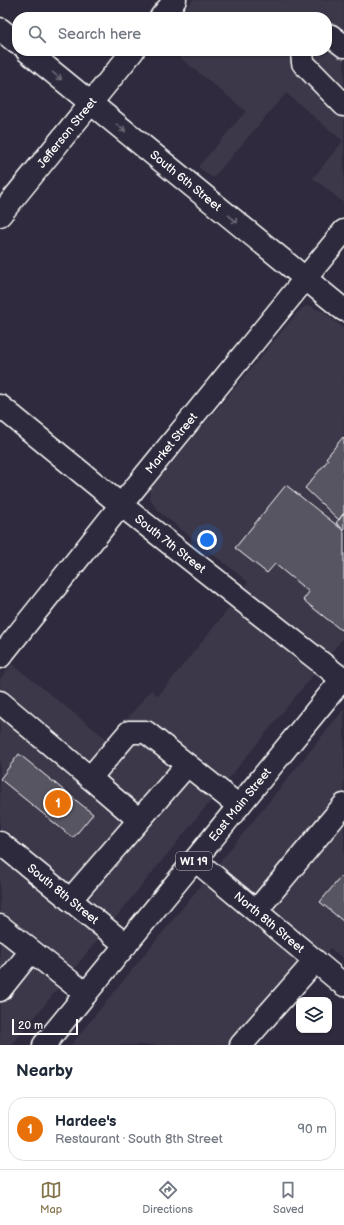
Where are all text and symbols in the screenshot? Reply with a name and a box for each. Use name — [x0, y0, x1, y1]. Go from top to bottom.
search box — [12, 12, 332, 56]
icon: search — [26, 23, 48, 45]
text: Search here — [58, 25, 141, 44]
one-way arrow — [52, 71, 62, 80]
street label: Jefferson Street — [34, 94, 100, 171]
one-way arrow — [116, 124, 127, 132]
street label: South 6th Street — [147, 147, 225, 215]
one-way arrow — [227, 215, 238, 224]
street label: Market Street — [142, 409, 201, 477]
street label: South 7th Street — [132, 511, 209, 576]
your location — [197, 530, 217, 550]
street label: East Main Street — [206, 765, 274, 844]
pin: 1 — [45, 788, 71, 818]
road number: WI 19 — [176, 852, 212, 870]
street label: South 8th Street — [24, 861, 102, 928]
street label: North 8th Street — [231, 889, 308, 956]
map controls — [296, 997, 332, 1033]
button: layers — [296, 997, 332, 1033]
scale bar — [12, 1017, 78, 1036]
text: 20 m — [18, 1019, 43, 1032]
text: Nearby — [16, 1061, 73, 1081]
text: Hardee's — [55, 1112, 117, 1131]
text: 1 — [27, 1121, 33, 1137]
text: 90 m — [298, 1121, 327, 1137]
text: Restaurant · South 8th Street — [55, 1131, 223, 1147]
tab: Map — [40, 1179, 62, 1216]
tab: Directions — [142, 1179, 193, 1216]
tab: Saved — [273, 1179, 304, 1216]

